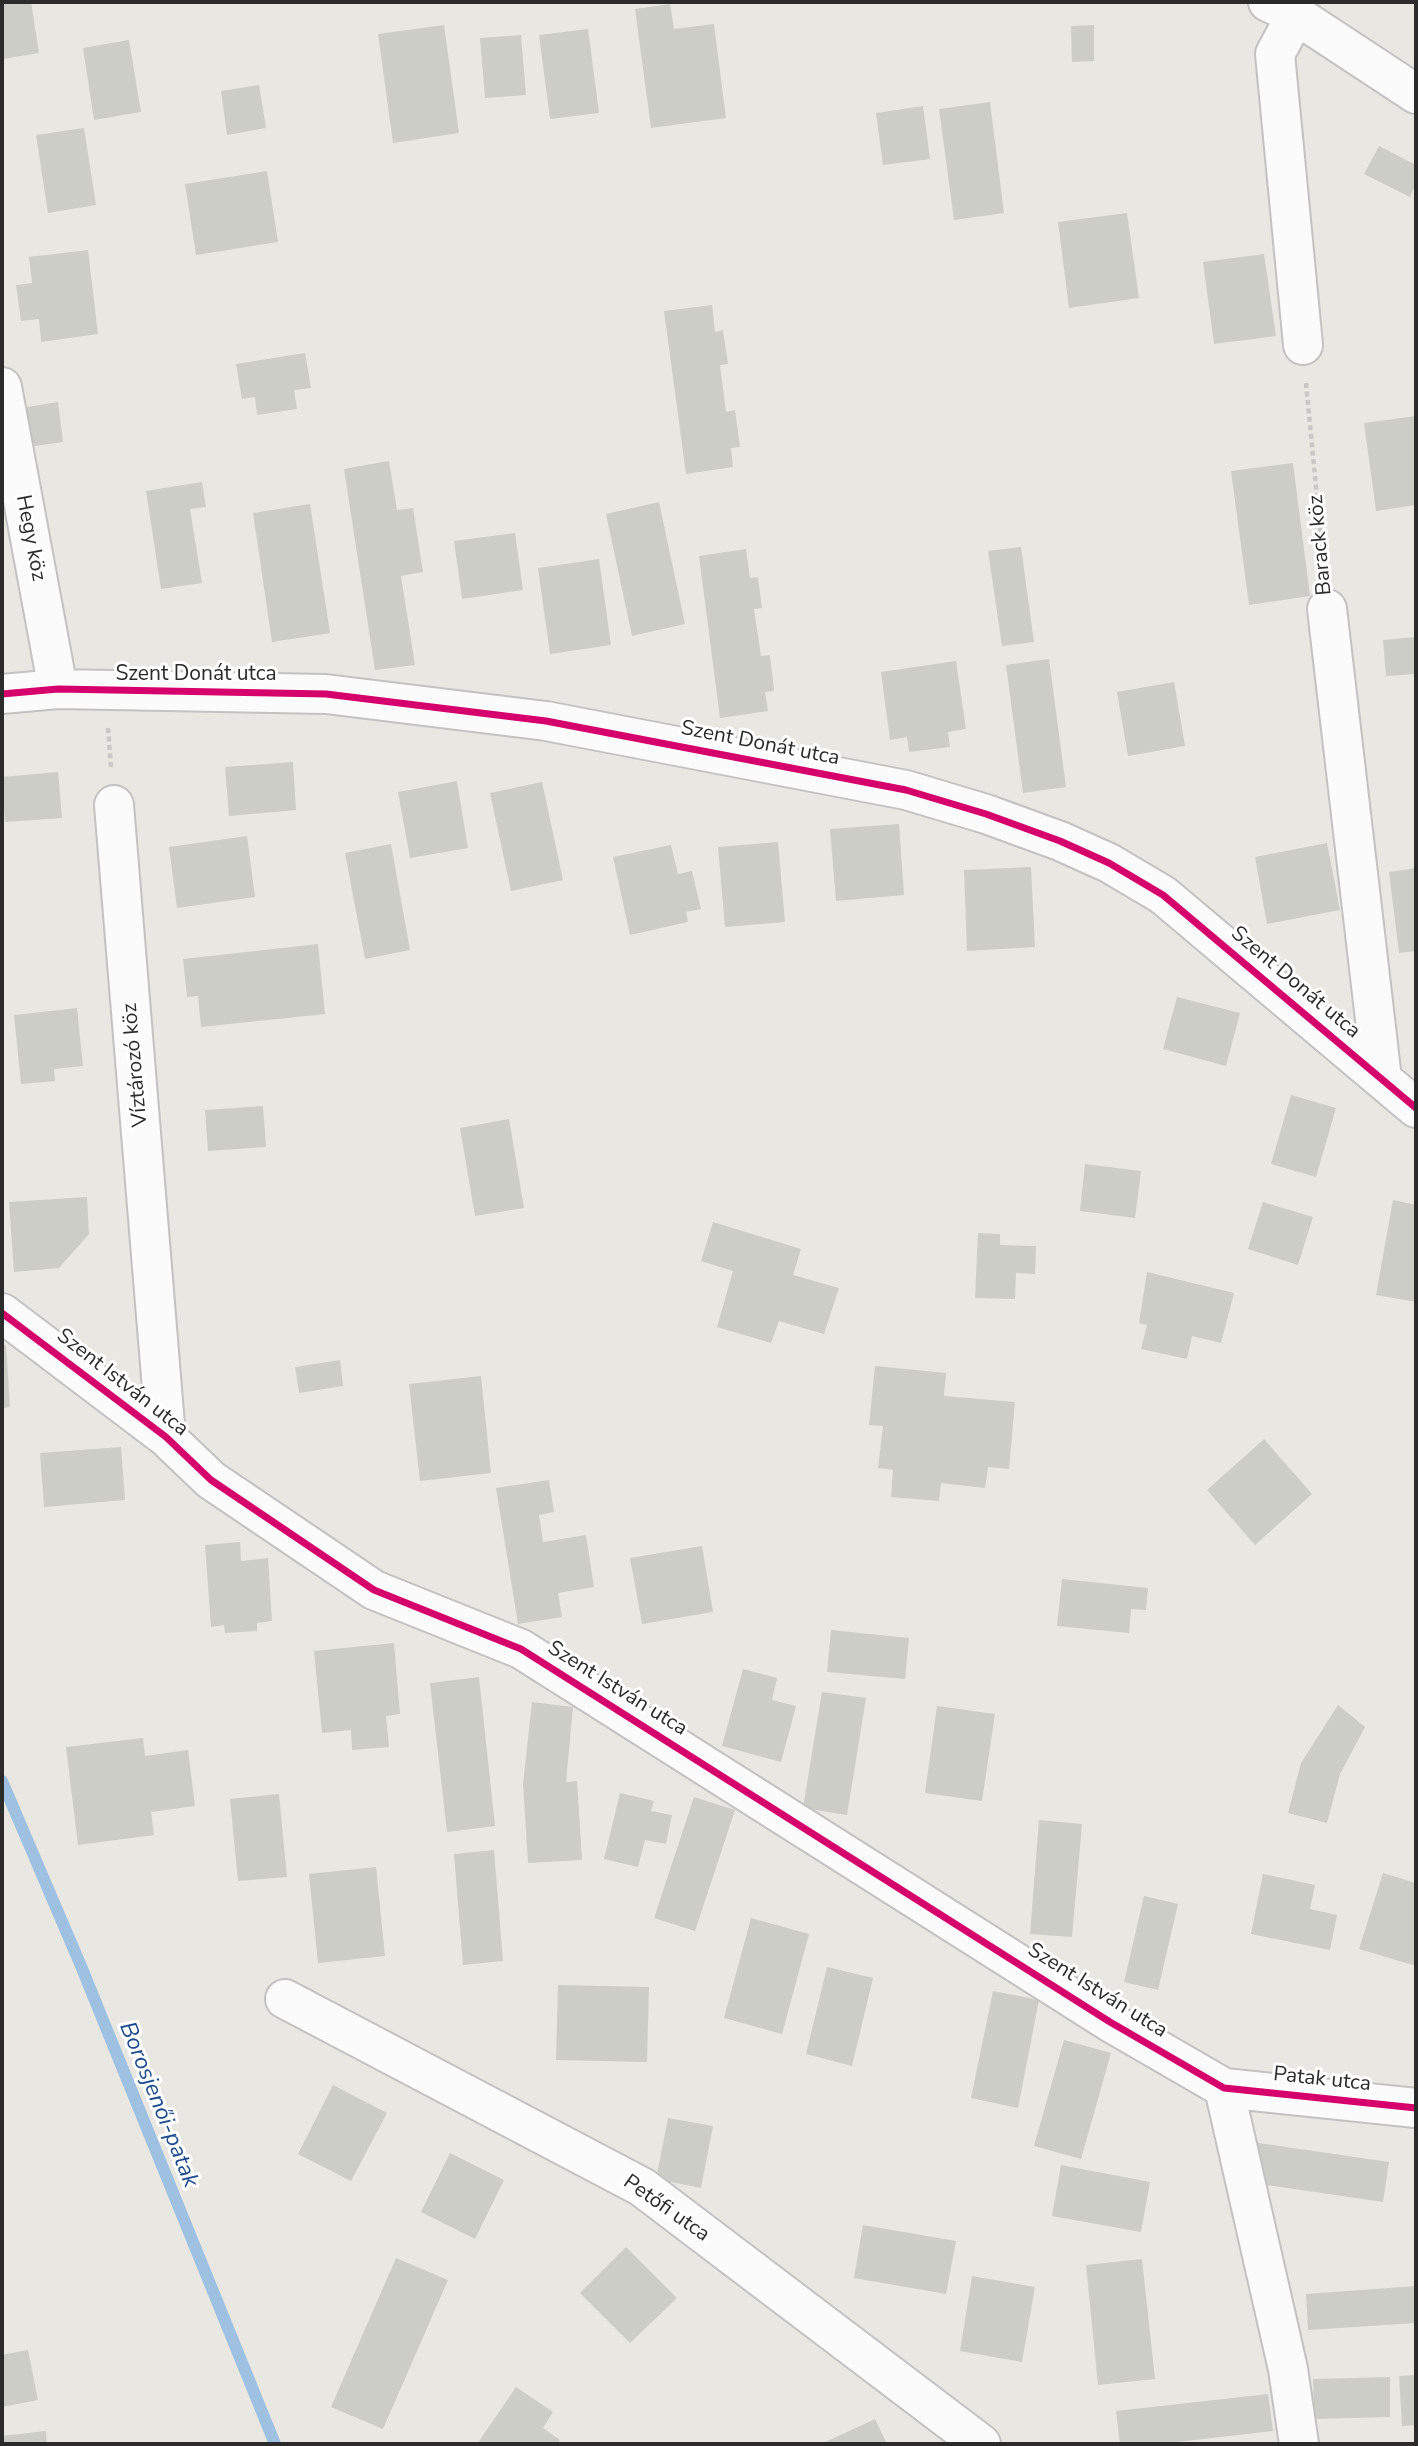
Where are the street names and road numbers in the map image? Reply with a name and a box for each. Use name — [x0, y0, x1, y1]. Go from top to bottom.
street label: Hegy köz — [9, 493, 51, 583]
street label: Barack köz — [1304, 494, 1338, 596]
street label: Szent Donát utca — [115, 662, 277, 688]
street label: Szent Donát utca — [679, 716, 841, 772]
street label: Szent Donát utca — [1225, 922, 1365, 1044]
street label: Víztározó köz — [118, 1002, 154, 1128]
street label: Szent István utca — [51, 1324, 193, 1442]
street label: Szent István utca — [542, 1636, 692, 1742]
street label: Szent István utca — [1022, 1938, 1172, 2044]
street label: Patak utca — [1272, 2062, 1372, 2098]
street label: Petőfi utca — [618, 2170, 714, 2248]

